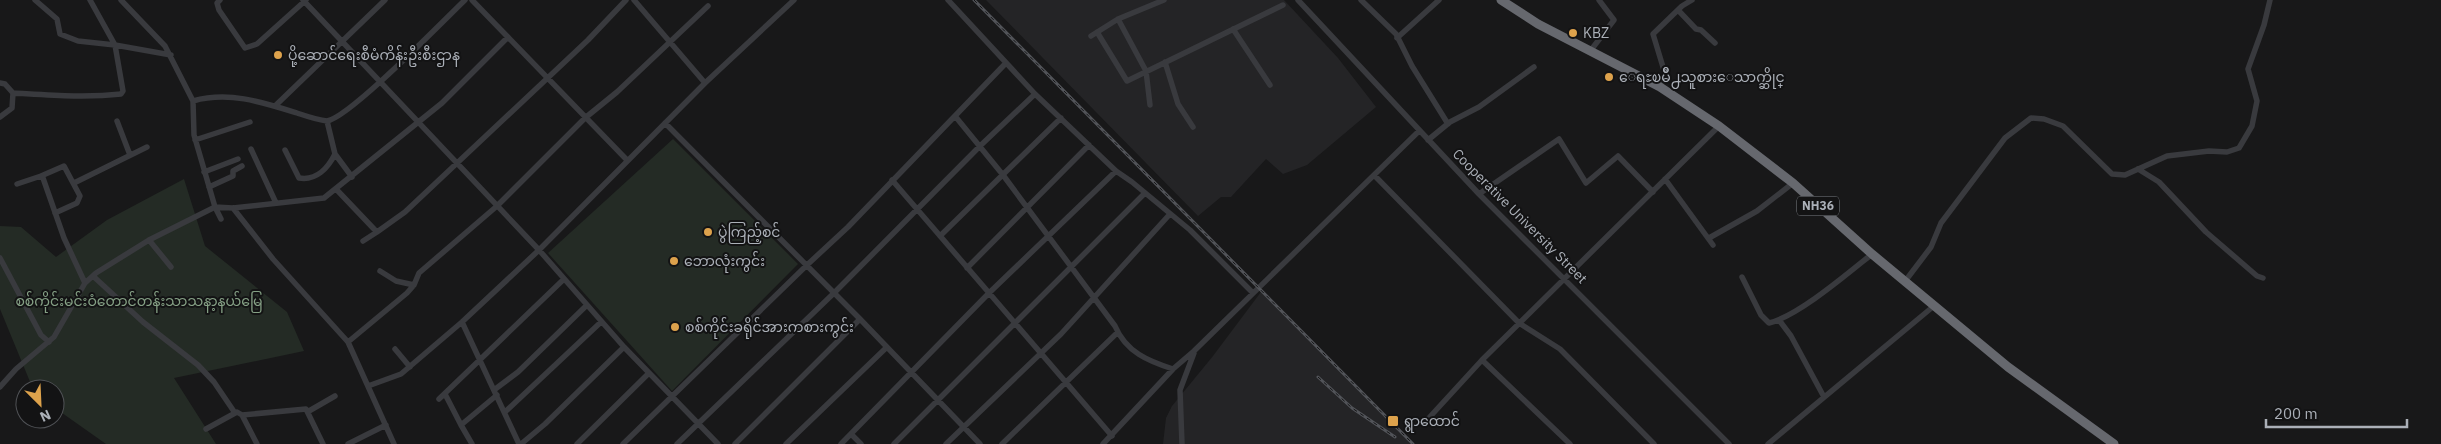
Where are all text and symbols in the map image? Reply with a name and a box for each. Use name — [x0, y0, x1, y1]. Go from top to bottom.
place label: KBZ — [1583, 24, 1609, 42]
marker: KBZ — [1567, 27, 1579, 39]
place label: ပို့ဆောင်ရေးစီမံကိန်းဦးစီးဌာန — [288, 45, 460, 67]
marker: ပို့ဆောင်ရေးစီမံကိန်းဦးစီးဌာန — [272, 49, 284, 61]
place label: ေရႊၿမိဳ႕သူစားေသာက္ဆိုင္ — [1619, 67, 1785, 89]
marker: ေရႊၿမိဳ႕သူစားေသာက္ဆိုင္ — [1603, 71, 1615, 83]
street label: Cooperative University Street — [1449, 145, 1591, 287]
road number: NH36 — [1797, 197, 1839, 216]
place label: ပွဲကြည့်စင် — [718, 222, 780, 244]
marker: ပွဲကြည့်စင် — [702, 226, 714, 238]
place label: ဘောလုံးကွင်း — [684, 251, 765, 273]
marker: ဘောလုံးကွင်း — [668, 255, 680, 267]
park label: စစ်ကိုင်းမင်းဝံတောင်တန်းသာသနာ့နယ်မြေ — [15, 291, 263, 313]
place label: စစ်ကိုင်းခရိုင်အားကစားကွင်း — [685, 317, 854, 339]
marker: စစ်ကိုင်းခရိုင်အားကစားကွင်း — [669, 321, 681, 333]
north arrow — [15, 379, 65, 429]
scale bar — [2266, 396, 2407, 428]
text: 200 m — [2274, 404, 2318, 423]
text: N — [37, 406, 54, 426]
place label: ရွာထောင် — [1404, 411, 1460, 433]
marker: ရွာထောင် — [1386, 414, 1400, 428]

